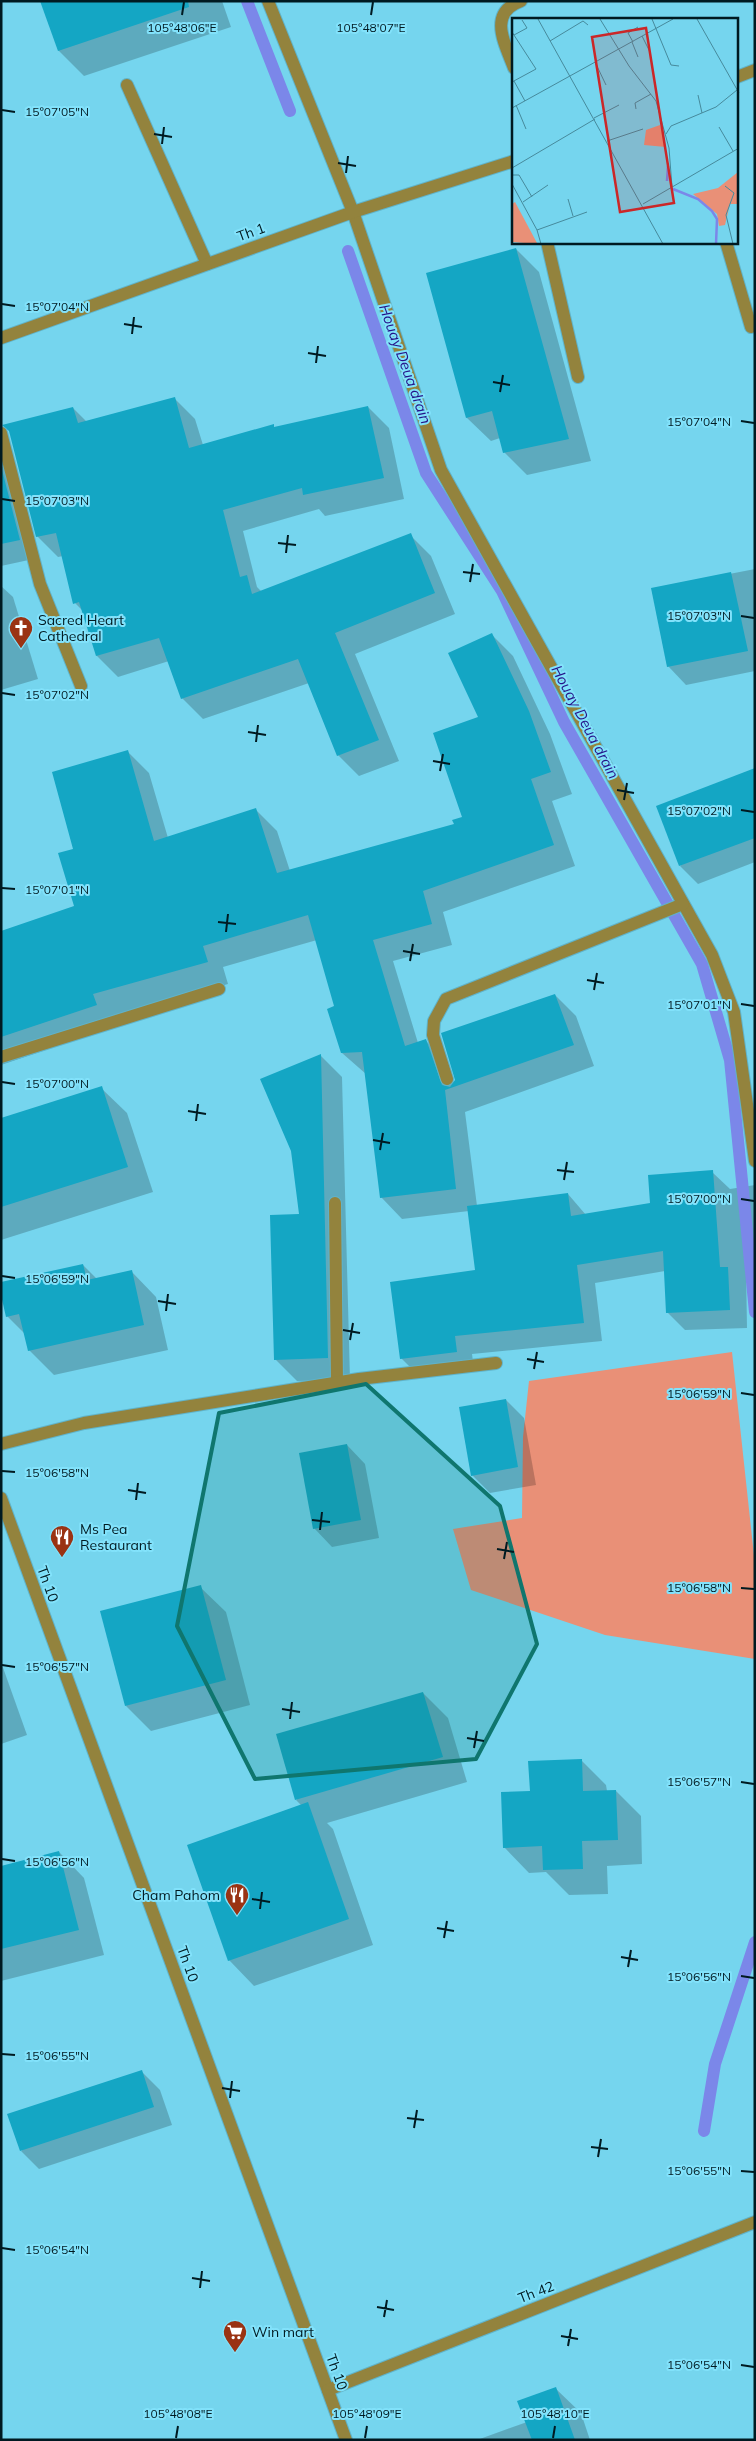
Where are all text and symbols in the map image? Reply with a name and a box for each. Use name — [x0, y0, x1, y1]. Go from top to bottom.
inset map — [512, 18, 738, 244]
text: 105°48'06"E — [147, 20, 217, 35]
text: 105°48'07"E — [336, 20, 406, 35]
text: 15°07'05"N — [25, 104, 89, 119]
street label: Th 1 — [234, 219, 268, 245]
text: 15°07'04"N — [25, 299, 89, 314]
water label: Houay Deua drain — [375, 301, 436, 427]
text: 15°07'04"N — [667, 414, 731, 429]
text: 15°07'03"N — [25, 493, 89, 508]
text: 15°07'03"N — [667, 608, 731, 623]
place label: Sacred Heart Cathedral — [38, 611, 124, 645]
church icon: Sacred Heart Cathedral — [8, 615, 34, 649]
water label: Houay Deua drain — [547, 662, 624, 782]
text: 15°07'02"N — [25, 687, 89, 702]
text: 15°07'02"N — [667, 803, 731, 818]
text: 15°07'01"N — [25, 882, 89, 897]
text: 15°07'01"N — [667, 997, 731, 1012]
text: 15°07'00"N — [25, 1076, 89, 1091]
text: 15°07'00"N — [667, 1191, 731, 1206]
text: 15°06'59"N — [25, 1271, 89, 1286]
text: 15°06'59"N — [667, 1386, 731, 1401]
text: 15°06'58"N — [25, 1465, 89, 1480]
place label: Ms Pea Restaurant — [80, 1520, 152, 1554]
restaurant icon: Ms Pea Restaurant — [49, 1524, 75, 1558]
street label: Th 10 — [33, 1563, 63, 1605]
text: 15°06'58"N — [667, 1580, 731, 1595]
text: 15°06'57"N — [25, 1659, 89, 1674]
text: 15°06'57"N — [667, 1774, 731, 1789]
text: 15°06'56"N — [25, 1854, 89, 1869]
restaurant icon: Cham Pahom — [224, 1882, 250, 1916]
place label: Cham Pahom — [132, 1886, 220, 1904]
street label: Th 10 — [173, 1943, 203, 1985]
text: 15°06'56"N — [667, 1969, 731, 1984]
text: 15°06'55"N — [25, 2048, 89, 2063]
text: 15°06'55"N — [667, 2163, 731, 2178]
text: 15°06'54"N — [25, 2242, 89, 2257]
street label: Th 42 — [515, 2277, 557, 2307]
supermarket icon: Win mart — [222, 2319, 248, 2353]
place label: Win mart — [252, 2323, 314, 2341]
street label: Th 10 — [322, 2351, 352, 2393]
text: 15°06'54"N — [667, 2357, 731, 2372]
text: 105°48'08"E — [143, 2406, 213, 2421]
text: 105°48'09"E — [332, 2406, 402, 2421]
text: 105°48'10"E — [520, 2406, 590, 2421]

